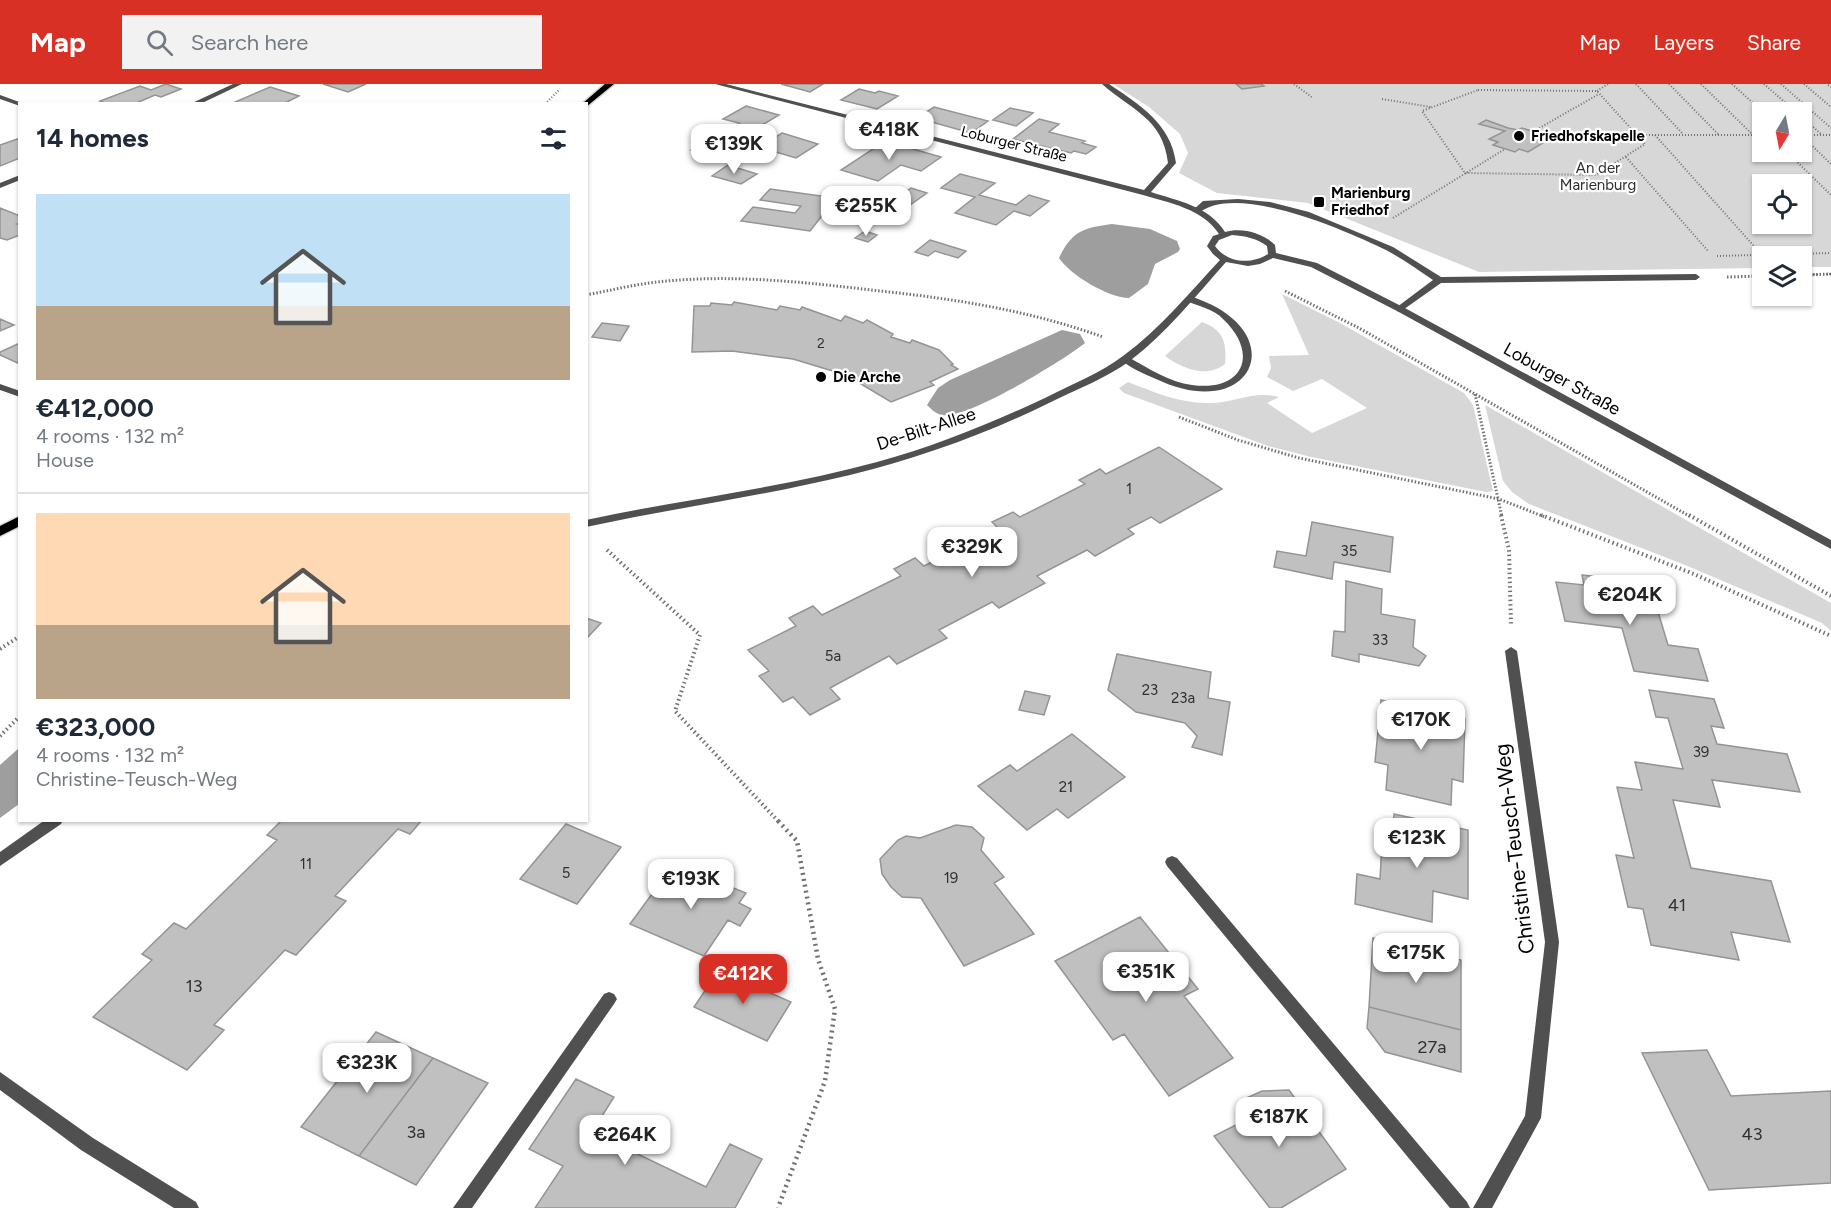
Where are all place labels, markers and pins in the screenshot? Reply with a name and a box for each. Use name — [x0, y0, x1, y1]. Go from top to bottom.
pin: €418K — [847, 110, 931, 161]
pin: €139K — [692, 124, 776, 175]
place label: Friedhofskapelle — [1531, 127, 1646, 145]
marker: Friedhofskapelle — [1512, 129, 1526, 143]
place label: Marienburg Friedhof — [1331, 184, 1410, 219]
pin: €255K — [824, 186, 908, 237]
marker: Marienburg Friedhof — [1312, 195, 1326, 209]
place label: Die Arche — [833, 368, 901, 386]
marker: Die Arche — [814, 370, 828, 384]
pin: €329K — [930, 527, 1014, 578]
pin: €204K — [1588, 575, 1672, 626]
pin: €170K — [1379, 700, 1463, 751]
pin: €123K — [1375, 818, 1459, 869]
pin: €193K — [649, 859, 733, 910]
pin: €175K — [1374, 933, 1458, 984]
pin: €351K — [1104, 952, 1188, 1003]
pin: €412K — [701, 954, 785, 1005]
pin: €323K — [325, 1043, 409, 1094]
pin: €187K — [1237, 1097, 1321, 1148]
pin: €264K — [583, 1115, 667, 1166]

